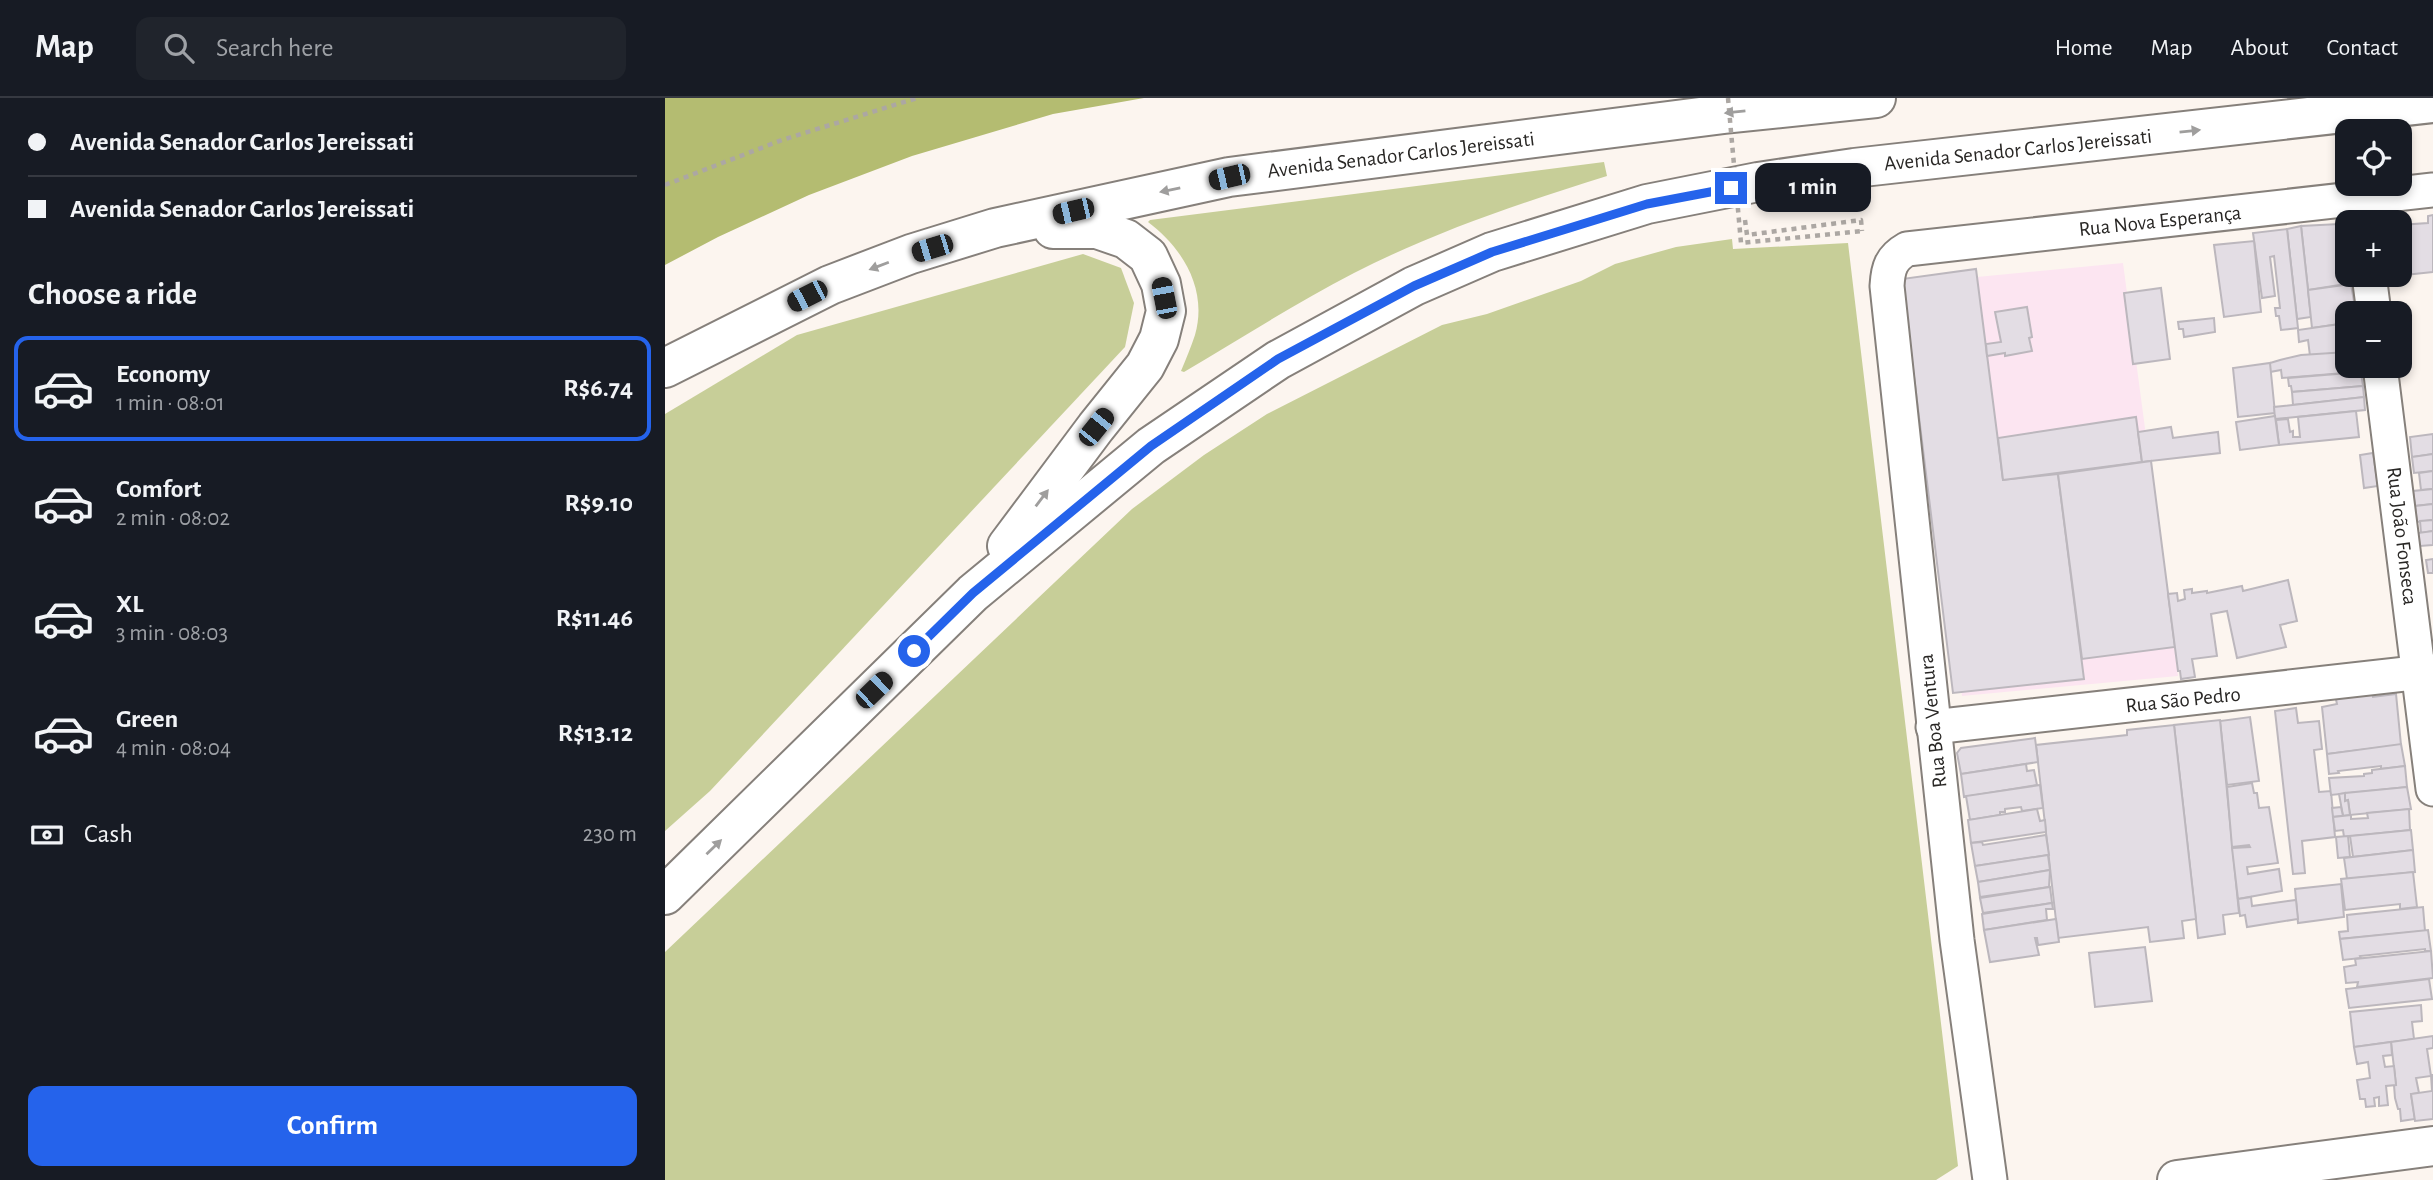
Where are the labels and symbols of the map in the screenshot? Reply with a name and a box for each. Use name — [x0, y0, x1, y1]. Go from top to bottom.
one-way arrow — [1723, 107, 1745, 118]
street label: Avenida Senador Carlos Jereissati — [1883, 125, 2153, 175]
one-way arrow — [2179, 125, 2201, 136]
street label: Avenida Senador Carlos Jereissati — [1266, 128, 1536, 182]
car — [1207, 162, 1252, 192]
callout: 1 min — [1755, 164, 1871, 212]
route end — [1715, 172, 1747, 204]
one-way arrow — [1159, 185, 1181, 196]
car — [1051, 196, 1096, 226]
street label: Rua Nova Esperança — [2078, 202, 2243, 240]
car — [909, 232, 956, 264]
one-way arrow — [868, 261, 889, 272]
car — [1150, 275, 1179, 321]
car — [784, 277, 831, 315]
car — [1075, 404, 1118, 450]
street label: Rua João Fonseca — [2383, 466, 2421, 607]
one-way arrow — [1035, 489, 1049, 508]
route start — [898, 635, 930, 667]
street label: Rua Boa Ventura — [1915, 653, 1950, 789]
car — [852, 668, 897, 712]
street label: Rua São Pedro — [2124, 684, 2242, 716]
one-way arrow — [705, 840, 722, 856]

